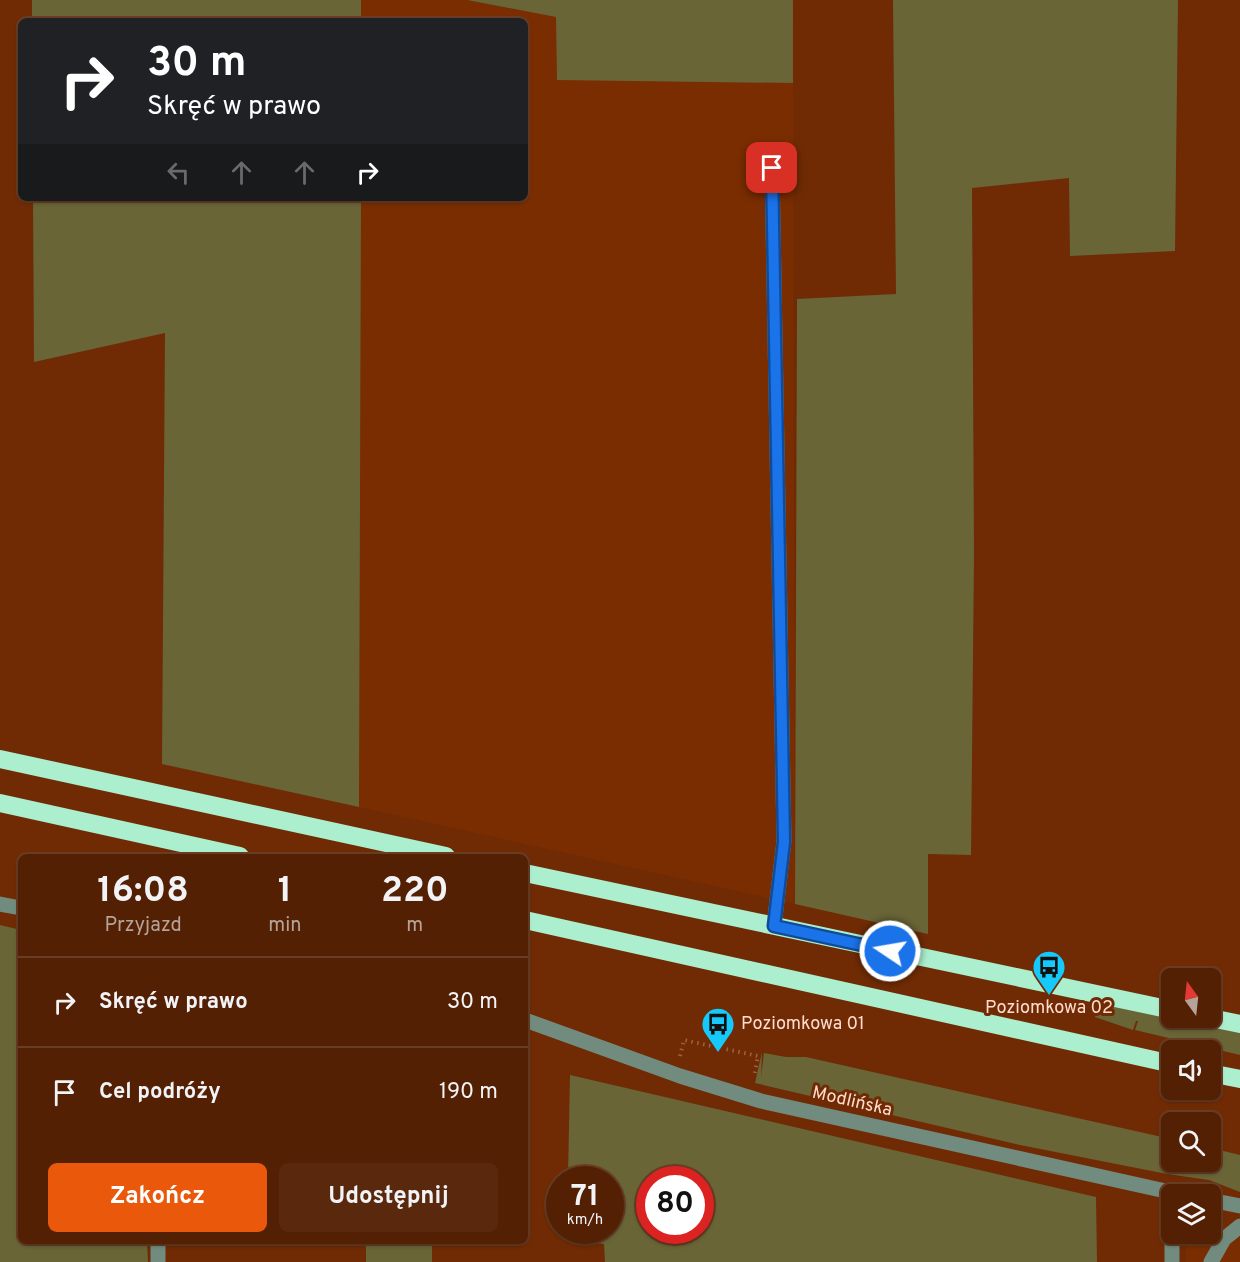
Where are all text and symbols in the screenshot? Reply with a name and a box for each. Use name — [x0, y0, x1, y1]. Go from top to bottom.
text: 30 m — [147, 38, 246, 91]
icon: right — [48, 42, 126, 120]
text: Skręć w prawo — [147, 90, 321, 124]
pin — [746, 142, 797, 193]
icon: arrive — [755, 151, 788, 184]
icon: left — [162, 156, 195, 189]
icon: ahead — [225, 156, 258, 189]
icon: ahead — [288, 156, 321, 189]
icon: right — [351, 156, 384, 189]
text: 16:08 — [97, 869, 189, 915]
text: 1 — [278, 869, 292, 915]
text: 220 — [381, 869, 449, 915]
text: Przyjazd — [104, 913, 182, 939]
text: min — [268, 913, 302, 939]
text: m — [406, 913, 423, 939]
position arrow — [858, 919, 922, 983]
bus stop icon: Poziomkowa 02 — [1031, 949, 1067, 996]
north arrow — [1161, 968, 1221, 1028]
map controls — [1161, 968, 1221, 1244]
icon: right — [48, 986, 81, 1019]
text: Skręć w prawo — [99, 989, 248, 1016]
text: 30 m — [447, 989, 498, 1016]
place label: Poziomkowa 02 — [985, 997, 1113, 1020]
bus stop icon: Poziomkowa 01 — [700, 1006, 736, 1053]
place label: Poziomkowa 01 — [741, 1013, 865, 1036]
button: sound — [1161, 1040, 1221, 1100]
icon: arrive — [48, 1076, 81, 1109]
text: Cel podróży — [99, 1079, 221, 1106]
text: 190 m — [439, 1079, 498, 1106]
street label: Modlińska — [810, 1082, 894, 1122]
button: search — [1161, 1112, 1221, 1172]
button: Zakończ — [48, 1163, 267, 1232]
button: Udostępnij — [279, 1163, 498, 1232]
speed limit sign: 80 — [636, 1166, 714, 1244]
text: 71 — [571, 1179, 599, 1216]
button: layers — [1161, 1184, 1221, 1244]
text: km/h — [567, 1211, 603, 1230]

